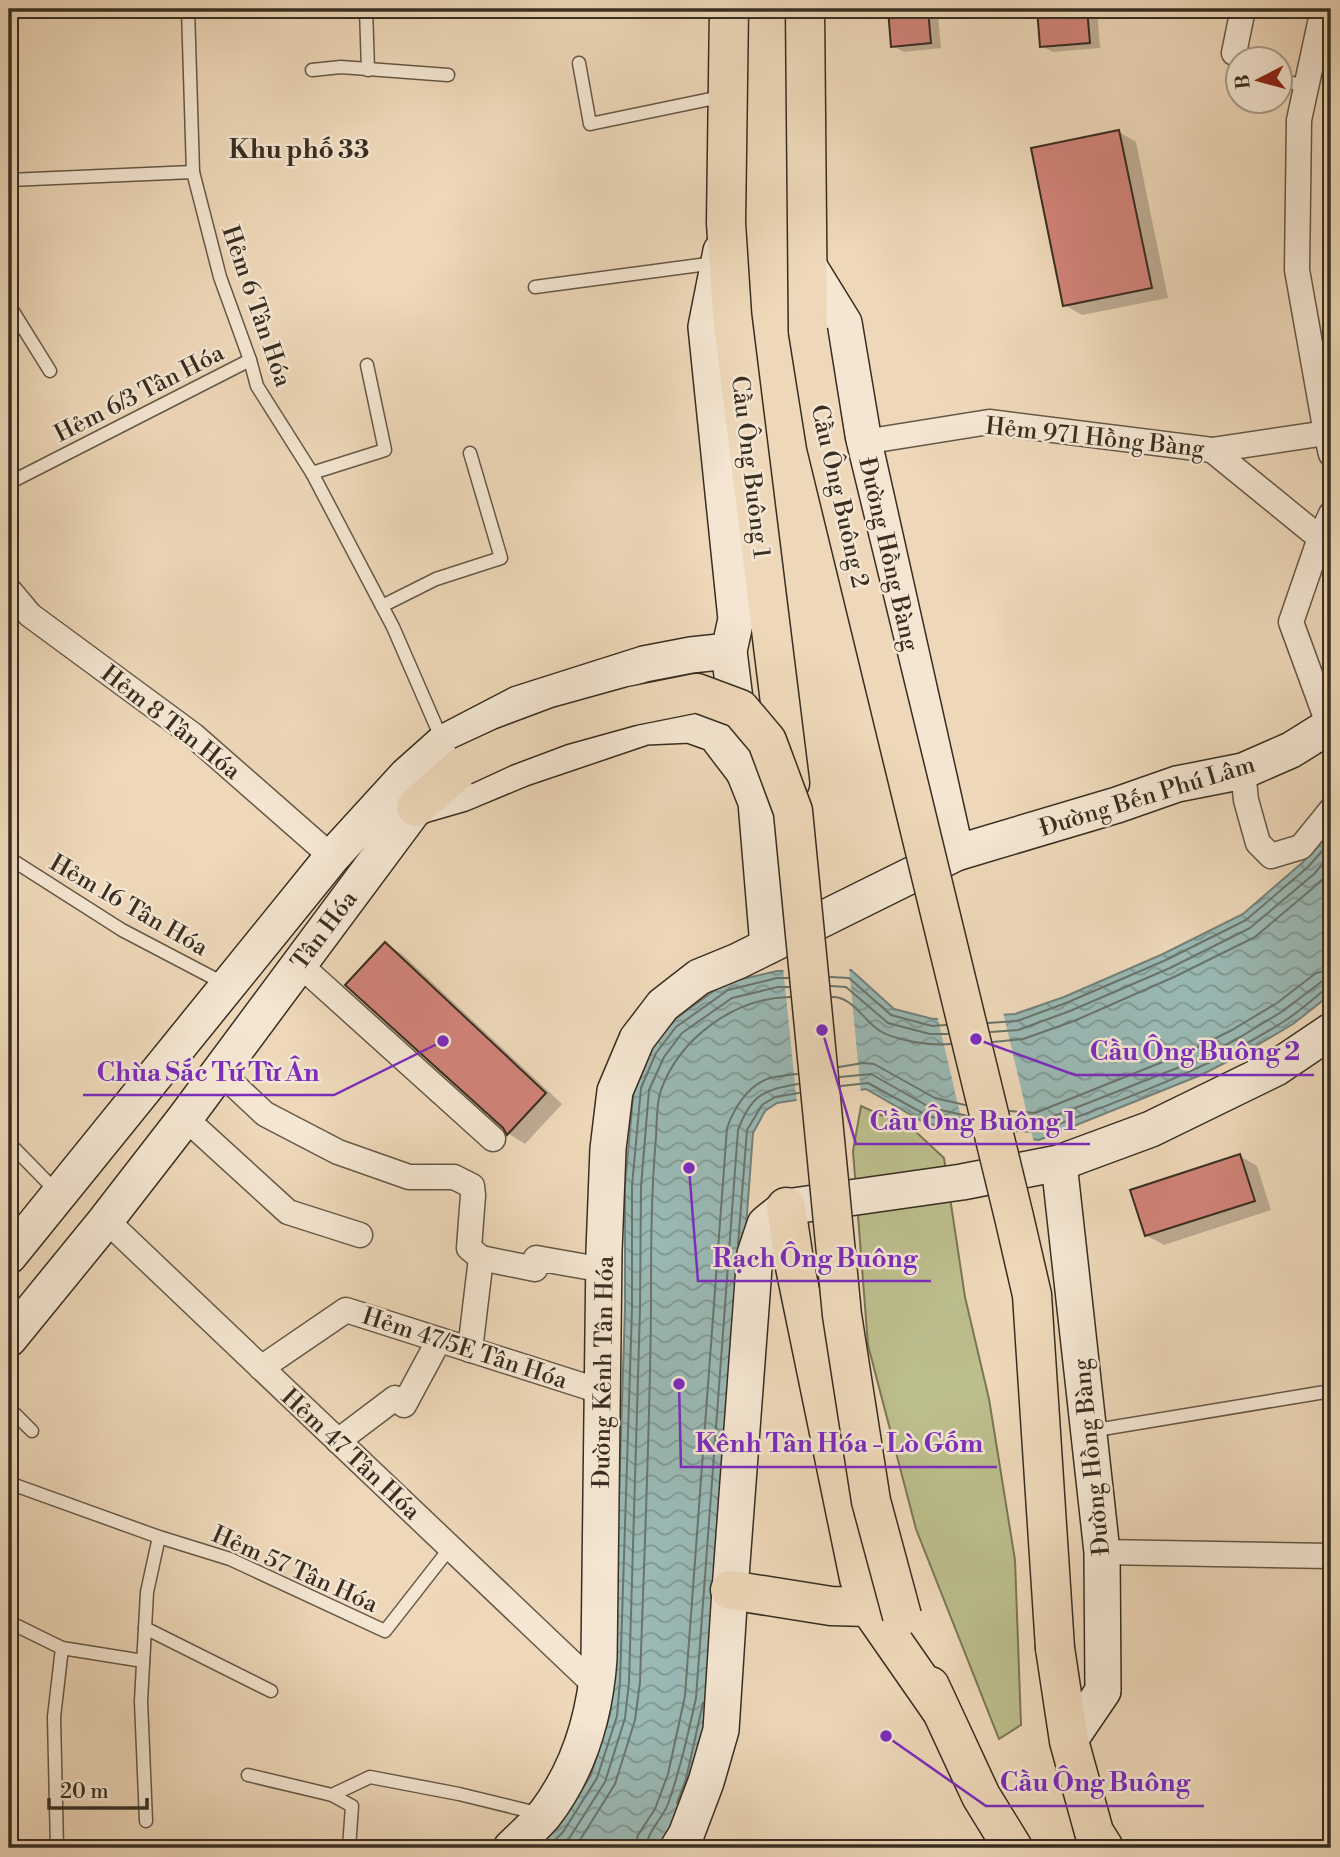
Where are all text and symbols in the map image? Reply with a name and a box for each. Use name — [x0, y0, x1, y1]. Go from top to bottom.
north arrow — [1224, 46, 1294, 116]
text: B — [1230, 73, 1256, 90]
district label: Khu phố 33 — [229, 134, 369, 166]
street label: Hẻm 6 Tân Hóa — [214, 222, 298, 392]
street label: Hẻm 6/3 Tân Hóa — [50, 338, 230, 450]
street label: Cầu Ông Buông 1 — [724, 374, 778, 561]
street label: Cầu Ông Buông 2 — [803, 401, 877, 591]
street label: Hẻm 971 Hồng Bàng — [984, 412, 1207, 464]
street label: Đường Hồng Bàng — [851, 455, 925, 654]
street label: Hẻm 8 Tân Hóa — [95, 659, 247, 787]
street label: Đường Bến Phú Lâm — [1036, 750, 1259, 844]
street label: Hẻm 16 Tân Hóa — [44, 848, 214, 964]
street label: Tân Hóa — [285, 884, 365, 976]
callout: Cầu Ông Buông 2 — [1075, 1028, 1314, 1075]
text: Cầu Ông Buông 2 — [1090, 1034, 1300, 1068]
callout: Chùa Sắc Tứ Từ Ân — [83, 1048, 334, 1095]
text: Chùa Sắc Tứ Từ Ân — [97, 1055, 319, 1089]
callout: Cầu Ông Buông 1 — [856, 1097, 1090, 1144]
text: Cầu Ông Buông 1 — [870, 1104, 1077, 1138]
callout: Rạch Ông Buông — [698, 1234, 931, 1281]
text: Rạch Ông Buông — [712, 1241, 919, 1275]
street label: Đường Kênh Tân Hóa — [587, 1255, 621, 1488]
street label: Hẻm 47/5E Tân Hóa — [358, 1302, 572, 1397]
street label: Đường Hồng Bàng — [1067, 1356, 1117, 1557]
street label: Hẻm 47 Tân Hóa — [274, 1383, 427, 1527]
callout: Kênh Tân Hóa - Lò Gốm — [681, 1420, 997, 1467]
text: Kênh Tân Hóa - Lò Gốm — [695, 1428, 983, 1460]
street label: Hẻm 57 Tân Hóa — [207, 1520, 383, 1620]
callout: Cầu Ông Buông — [986, 1759, 1204, 1806]
text: Cầu Ông Buông — [1000, 1765, 1191, 1799]
scale bar — [49, 1766, 147, 1810]
text: 20 m — [60, 1779, 109, 1805]

